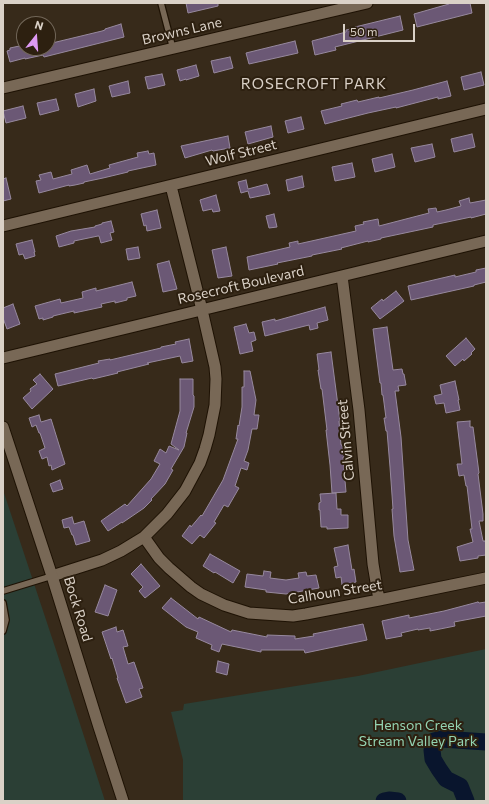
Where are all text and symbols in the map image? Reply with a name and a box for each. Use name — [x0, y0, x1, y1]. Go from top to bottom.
street label: Browns Lane — [140, 14, 224, 48]
north arrow — [16, 16, 56, 56]
scale bar — [345, 16, 417, 42]
text: N — [34, 18, 45, 32]
text: 50 m — [350, 24, 378, 38]
district label: ROSECROFT PARK — [241, 75, 387, 93]
street label: Wolf Street — [204, 136, 278, 170]
street label: Rosecroft Boulevard — [176, 262, 306, 308]
street label: Calvin Street — [334, 399, 358, 481]
street label: Bock Road — [60, 574, 96, 644]
street label: Calhoun Street — [287, 576, 383, 608]
park label: Henson Creek Stream Valley Park — [359, 717, 477, 750]

